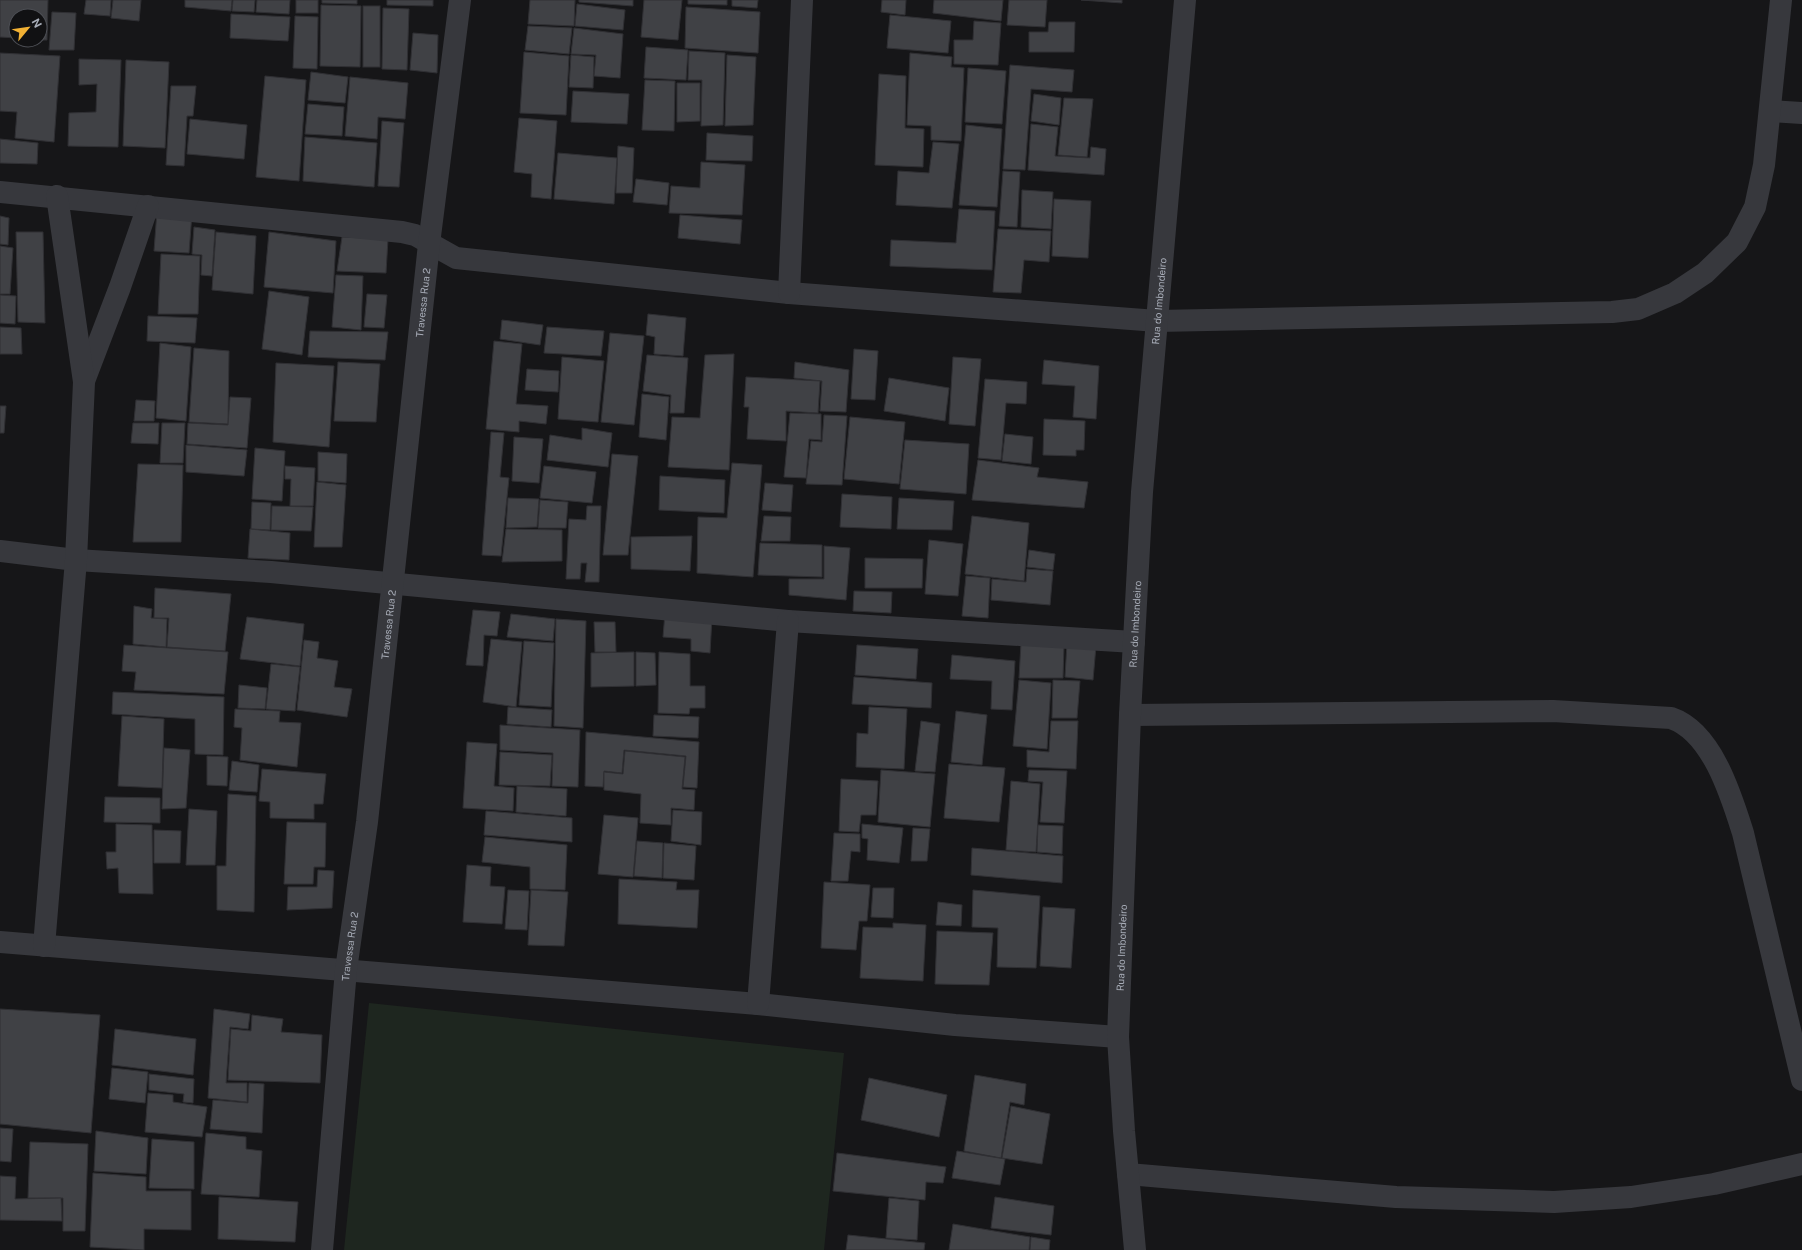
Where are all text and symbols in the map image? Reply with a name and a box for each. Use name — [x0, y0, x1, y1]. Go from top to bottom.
north arrow — [8, 8, 48, 48]
text: N — [29, 16, 44, 30]
street label: Rua do Imbondeiro — [1149, 257, 1168, 345]
street label: Travessa Rua 2 — [413, 267, 432, 338]
street label: Rua do Imbondeiro — [1127, 580, 1143, 668]
street label: Travessa Rua 2 — [378, 589, 398, 660]
street label: Rua do Imbondeiro — [1114, 904, 1129, 991]
street label: Travessa Rua 2 — [339, 911, 360, 981]

